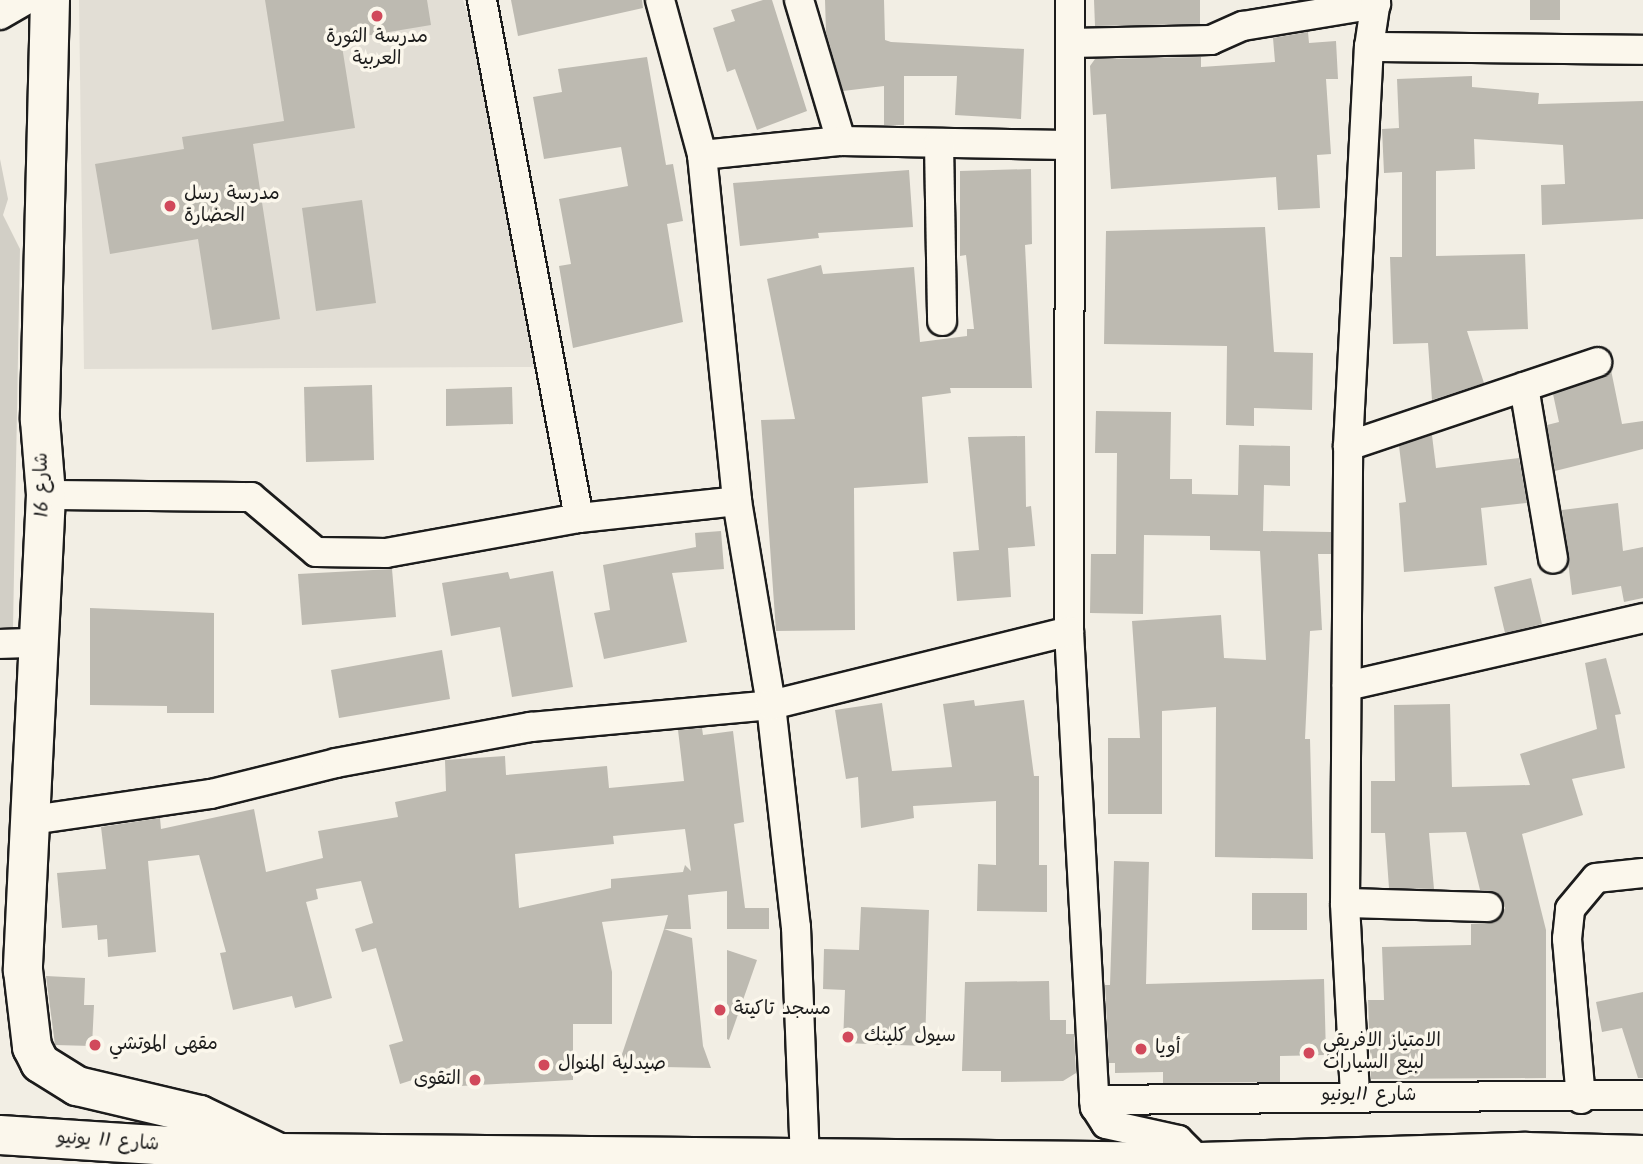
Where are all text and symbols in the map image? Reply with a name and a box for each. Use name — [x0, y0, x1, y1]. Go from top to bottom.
marker: مدرسة الثورة العربية — [369, 8, 385, 24]
place label: مدرسة الثورة العربية — [326, 27, 428, 71]
place label: مدرسة رسل الحضارة — [184, 184, 280, 228]
marker: مدرسة رسل الحضارة — [162, 198, 178, 214]
street label: شارع 16 — [31, 452, 55, 518]
place label: مسجد تاكيتة — [734, 999, 831, 1021]
marker: مسجد تاكيتة — [712, 1002, 728, 1018]
place label: سيول كلينك — [864, 1026, 956, 1048]
marker: سيول كلينك — [838, 1027, 858, 1047]
place label: الامتياز الافريقي لبيع السيارات — [1323, 1031, 1441, 1075]
place label: مقهى الموتشي — [109, 1034, 218, 1056]
marker: مقهى الموتشي — [87, 1037, 103, 1053]
place label: أويا — [1155, 1038, 1180, 1060]
marker: أويا — [1133, 1041, 1149, 1057]
marker: الامتياز الافريقي لبيع السيارات — [1301, 1045, 1317, 1061]
place label: صيدلية المنوال — [558, 1054, 666, 1076]
marker: صيدلية المنوال — [536, 1057, 552, 1073]
place label: التقوى — [414, 1069, 461, 1091]
marker: التقوى — [467, 1072, 483, 1088]
street label: شارع 11يونيو — [1322, 1085, 1416, 1107]
street label: شارع 11 يونيو — [56, 1127, 160, 1157]

